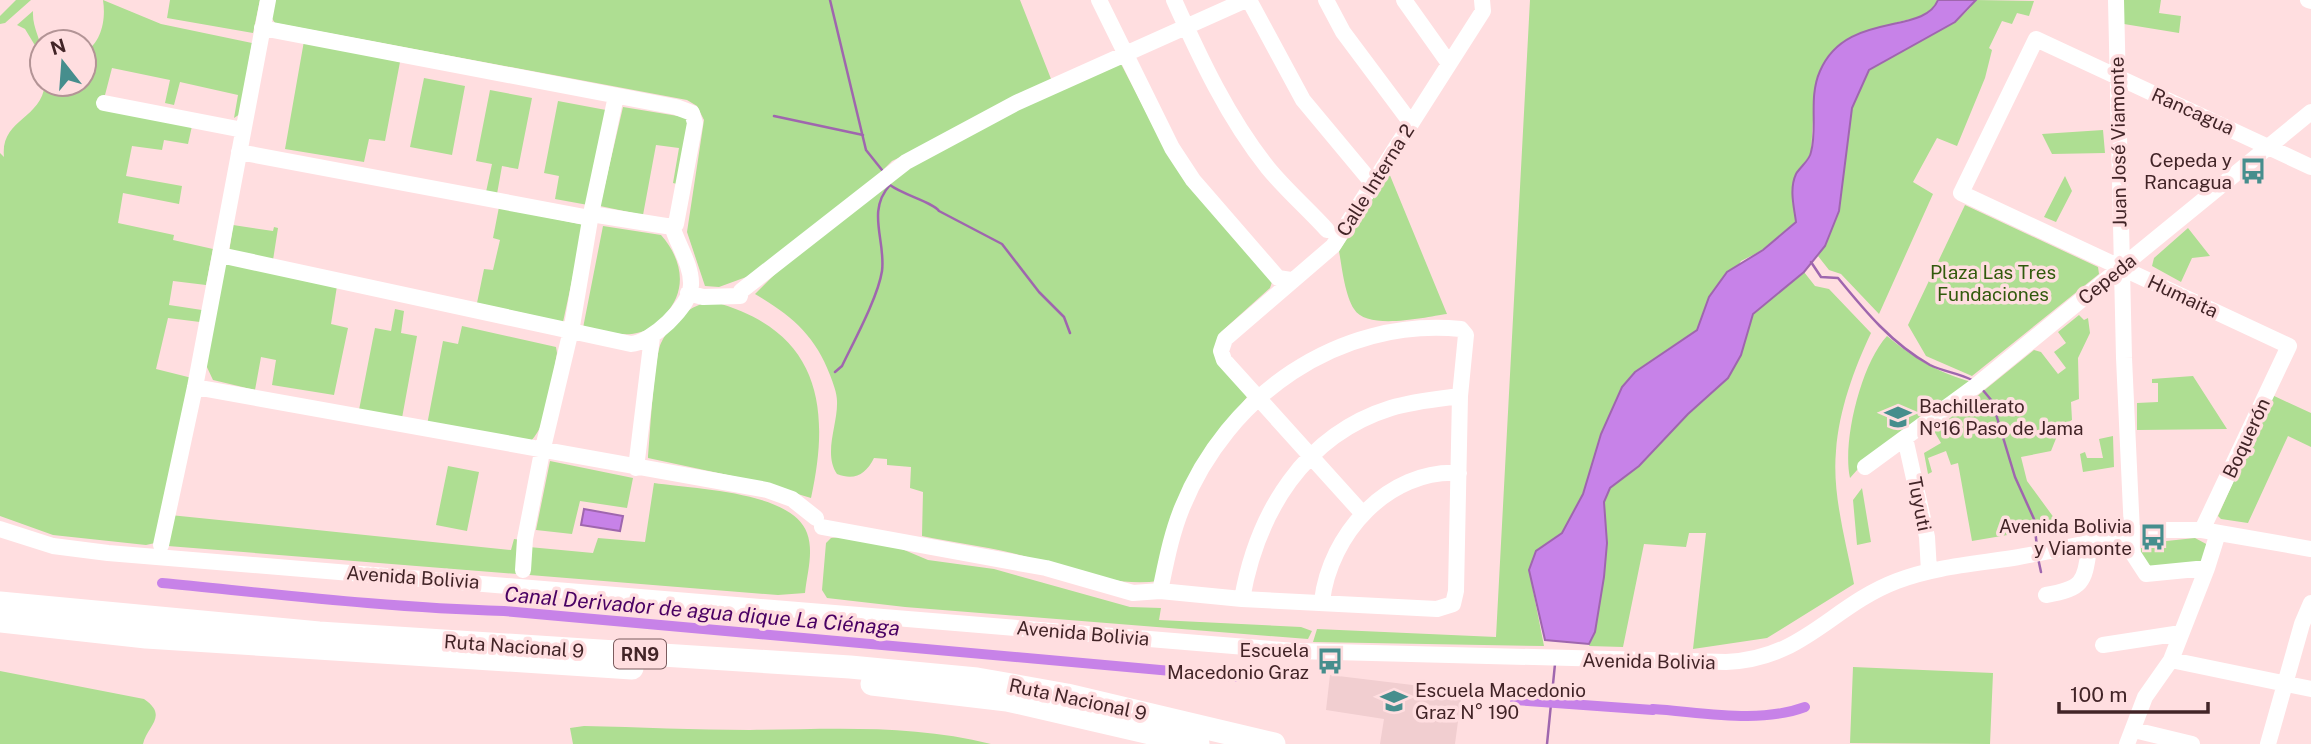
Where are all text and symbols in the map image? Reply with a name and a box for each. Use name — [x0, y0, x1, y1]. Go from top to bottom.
north arrow — [28, 28, 98, 98]
text: N — [48, 34, 68, 59]
street label: Juan José Viamonte — [2106, 57, 2130, 227]
street label: Rancagua — [2148, 83, 2238, 139]
street label: Calle Interna 2 — [1332, 120, 1418, 240]
place label: Cepeda y Rancagua — [2144, 149, 2232, 193]
bus stop icon: Cepeda y Rancagua — [2238, 156, 2268, 186]
street label: Cepeda — [2074, 249, 2140, 309]
park label: Plaza Las Tres Fundaciones — [1930, 261, 2056, 305]
street label: Humaita — [2144, 270, 2222, 322]
place label: Bachillerato Nº16 Paso de Jama — [1919, 395, 2084, 439]
street label: Boquerón — [2218, 395, 2274, 481]
school or university icon: Bachillerato Nº16 Paso de Jama — [1883, 402, 1913, 432]
street label: Tuyuti — [1904, 475, 1936, 533]
place label: Avenida Bolivia y Viamonte — [1999, 515, 2132, 559]
bus stop icon: Avenida Bolivia y Viamonte — [2138, 522, 2168, 552]
street label: Avenida Bolivia — [346, 561, 480, 593]
water label: Canal Derivador de agua dique La Ciénaga — [503, 581, 901, 641]
street label: Avenida Bolivia — [1016, 616, 1150, 650]
street label: Ruta Nacional 9 — [443, 630, 585, 662]
place label: Escuela Macedonio Graz — [1167, 639, 1309, 683]
road number: RN9 — [614, 640, 666, 668]
bus stop icon: Escuela Macedonio Graz — [1315, 646, 1345, 676]
street label: Avenida Bolivia — [1582, 649, 1716, 673]
scale bar — [2059, 670, 2208, 714]
street label: Ruta Nacional 9 — [1007, 674, 1149, 724]
place label: Escuela Macedonio Graz N° 190 — [1415, 679, 1586, 723]
text: 100 m — [2070, 682, 2127, 707]
school or university icon: Escuela Macedonio Graz N° 190 — [1379, 686, 1409, 716]

